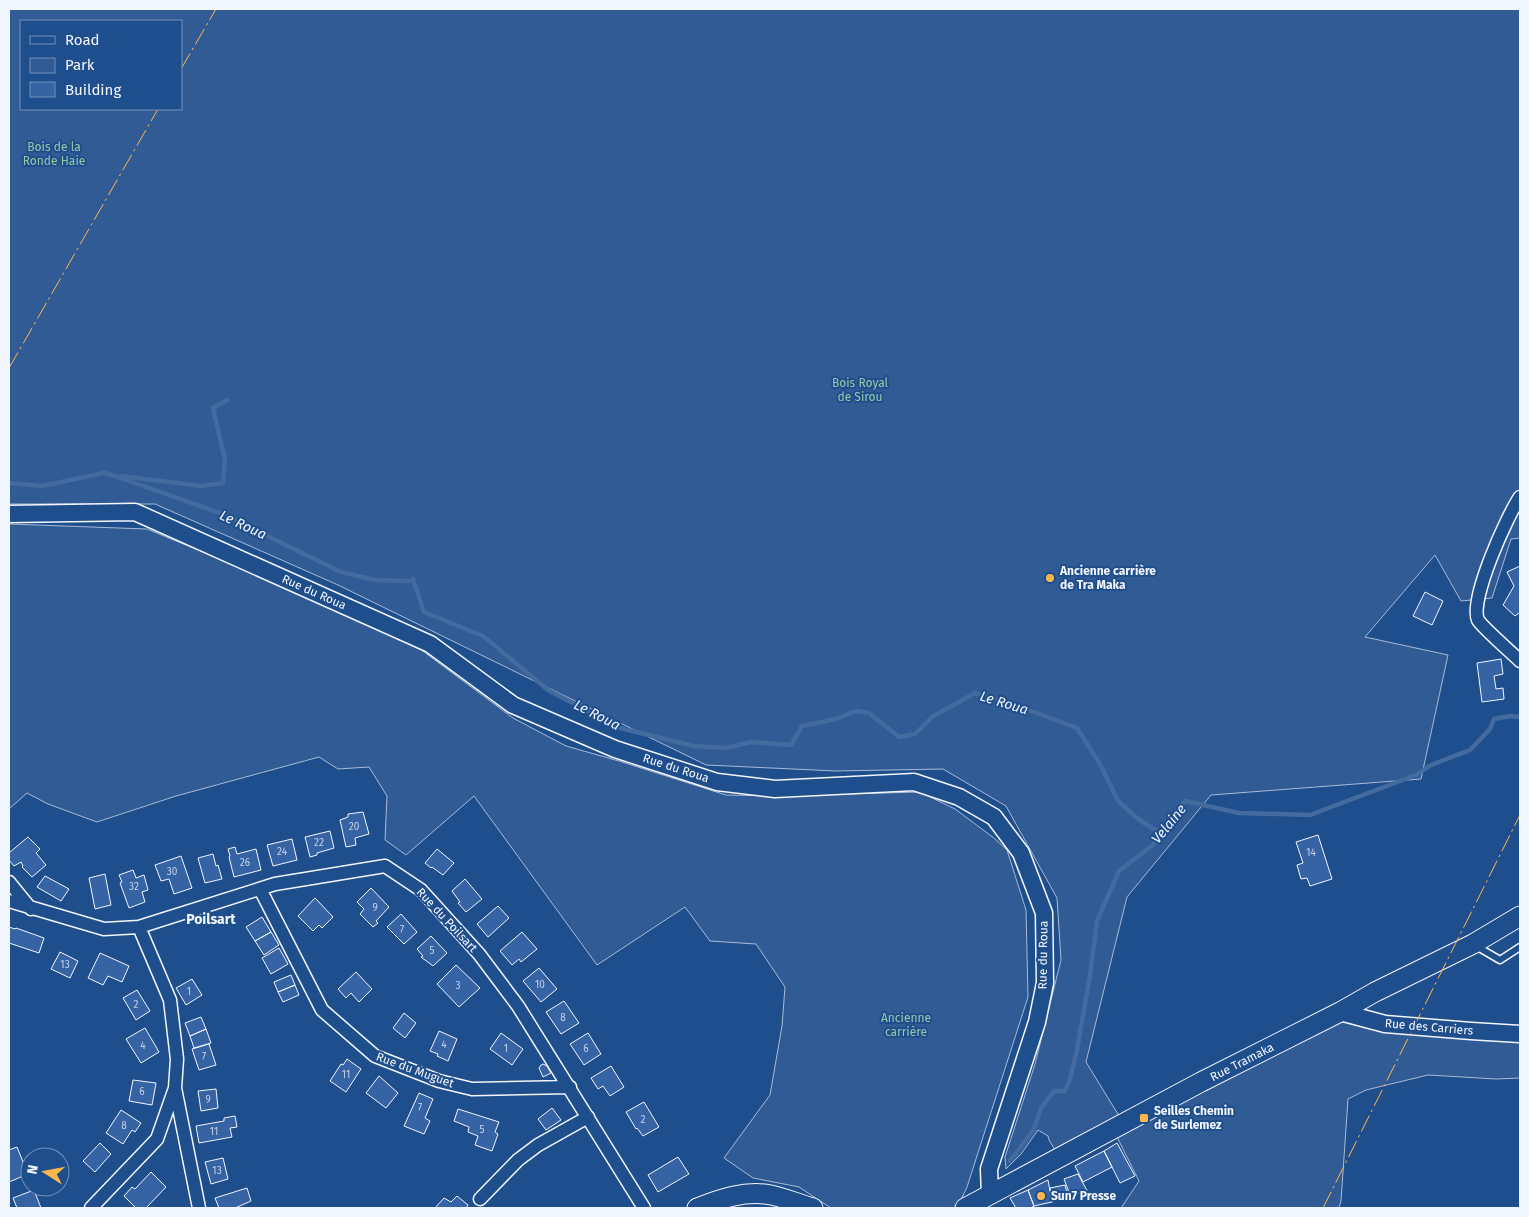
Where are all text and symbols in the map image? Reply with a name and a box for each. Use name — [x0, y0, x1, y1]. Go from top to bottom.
legend — [20, 20, 182, 110]
text: Road — [65, 31, 100, 49]
text: Park — [65, 56, 95, 74]
text: Building — [65, 81, 121, 99]
park label: Bois de la Ronde Haie — [23, 140, 85, 168]
park label: Bois Royal de Sirou — [832, 376, 889, 404]
water label: Le Roua — [217, 507, 269, 543]
place label: Ancienne carrière de Tra Maka — [1059, 564, 1156, 592]
street label: Rue du Roua — [280, 572, 348, 612]
marker: Ancienne carrière de Tra Maka — [1044, 572, 1056, 584]
water label: Le Roua — [978, 688, 1030, 718]
water label: Le Roua — [571, 696, 623, 734]
street label: Rue du Roua — [641, 751, 711, 785]
water label: Velaine — [1148, 801, 1190, 847]
house number: 20 — [349, 821, 360, 833]
house number: 22 — [314, 837, 324, 849]
house number: 24 — [277, 846, 288, 858]
house number: 14 — [1306, 847, 1317, 859]
house number: 26 — [240, 857, 250, 869]
house number: 30 — [167, 866, 178, 878]
house number: 32 — [129, 881, 139, 893]
street label: Rue du Poilsart — [414, 885, 481, 956]
house number: 9 — [372, 902, 378, 914]
district label: Poilsart — [186, 911, 236, 928]
street label: Rue du Roua — [1035, 920, 1051, 990]
house number: 7 — [400, 924, 405, 936]
house number: 5 — [429, 945, 435, 957]
house number: 13 — [60, 959, 70, 971]
house number: 10 — [535, 979, 545, 991]
house number: 3 — [456, 980, 461, 992]
house number: 1 — [187, 986, 191, 998]
house number: 2 — [134, 999, 139, 1011]
park label: Ancienne carrière — [881, 1011, 931, 1039]
house number: 8 — [560, 1012, 566, 1024]
street label: Rue des Carriers — [1384, 1016, 1474, 1038]
house number: 4 — [441, 1039, 447, 1051]
house number: 4 — [140, 1040, 146, 1052]
street label: Rue Tramaka — [1208, 1040, 1276, 1084]
house number: 1 — [504, 1043, 508, 1055]
house number: 6 — [583, 1043, 589, 1055]
street label: Rue du Muguet — [374, 1049, 456, 1091]
house number: 7 — [202, 1051, 207, 1063]
house number: 11 — [342, 1069, 350, 1081]
house number: 6 — [139, 1086, 145, 1098]
house number: 9 — [205, 1094, 211, 1106]
house number: 7 — [418, 1102, 423, 1114]
place label: Seilles Chemin de Surlemez — [1154, 1104, 1234, 1132]
marker: Seilles Chemin de Surlemez — [1138, 1112, 1150, 1124]
house number: 2 — [641, 1114, 646, 1126]
house number: 8 — [121, 1120, 127, 1132]
house number: 5 — [479, 1124, 485, 1136]
house number: 11 — [210, 1126, 218, 1138]
north arrow — [20, 1147, 70, 1197]
text: N — [23, 1163, 42, 1176]
house number: 13 — [212, 1165, 222, 1177]
place label: Sun7 Presse — [1051, 1189, 1116, 1203]
marker: Sun7 Presse — [1035, 1190, 1047, 1202]

